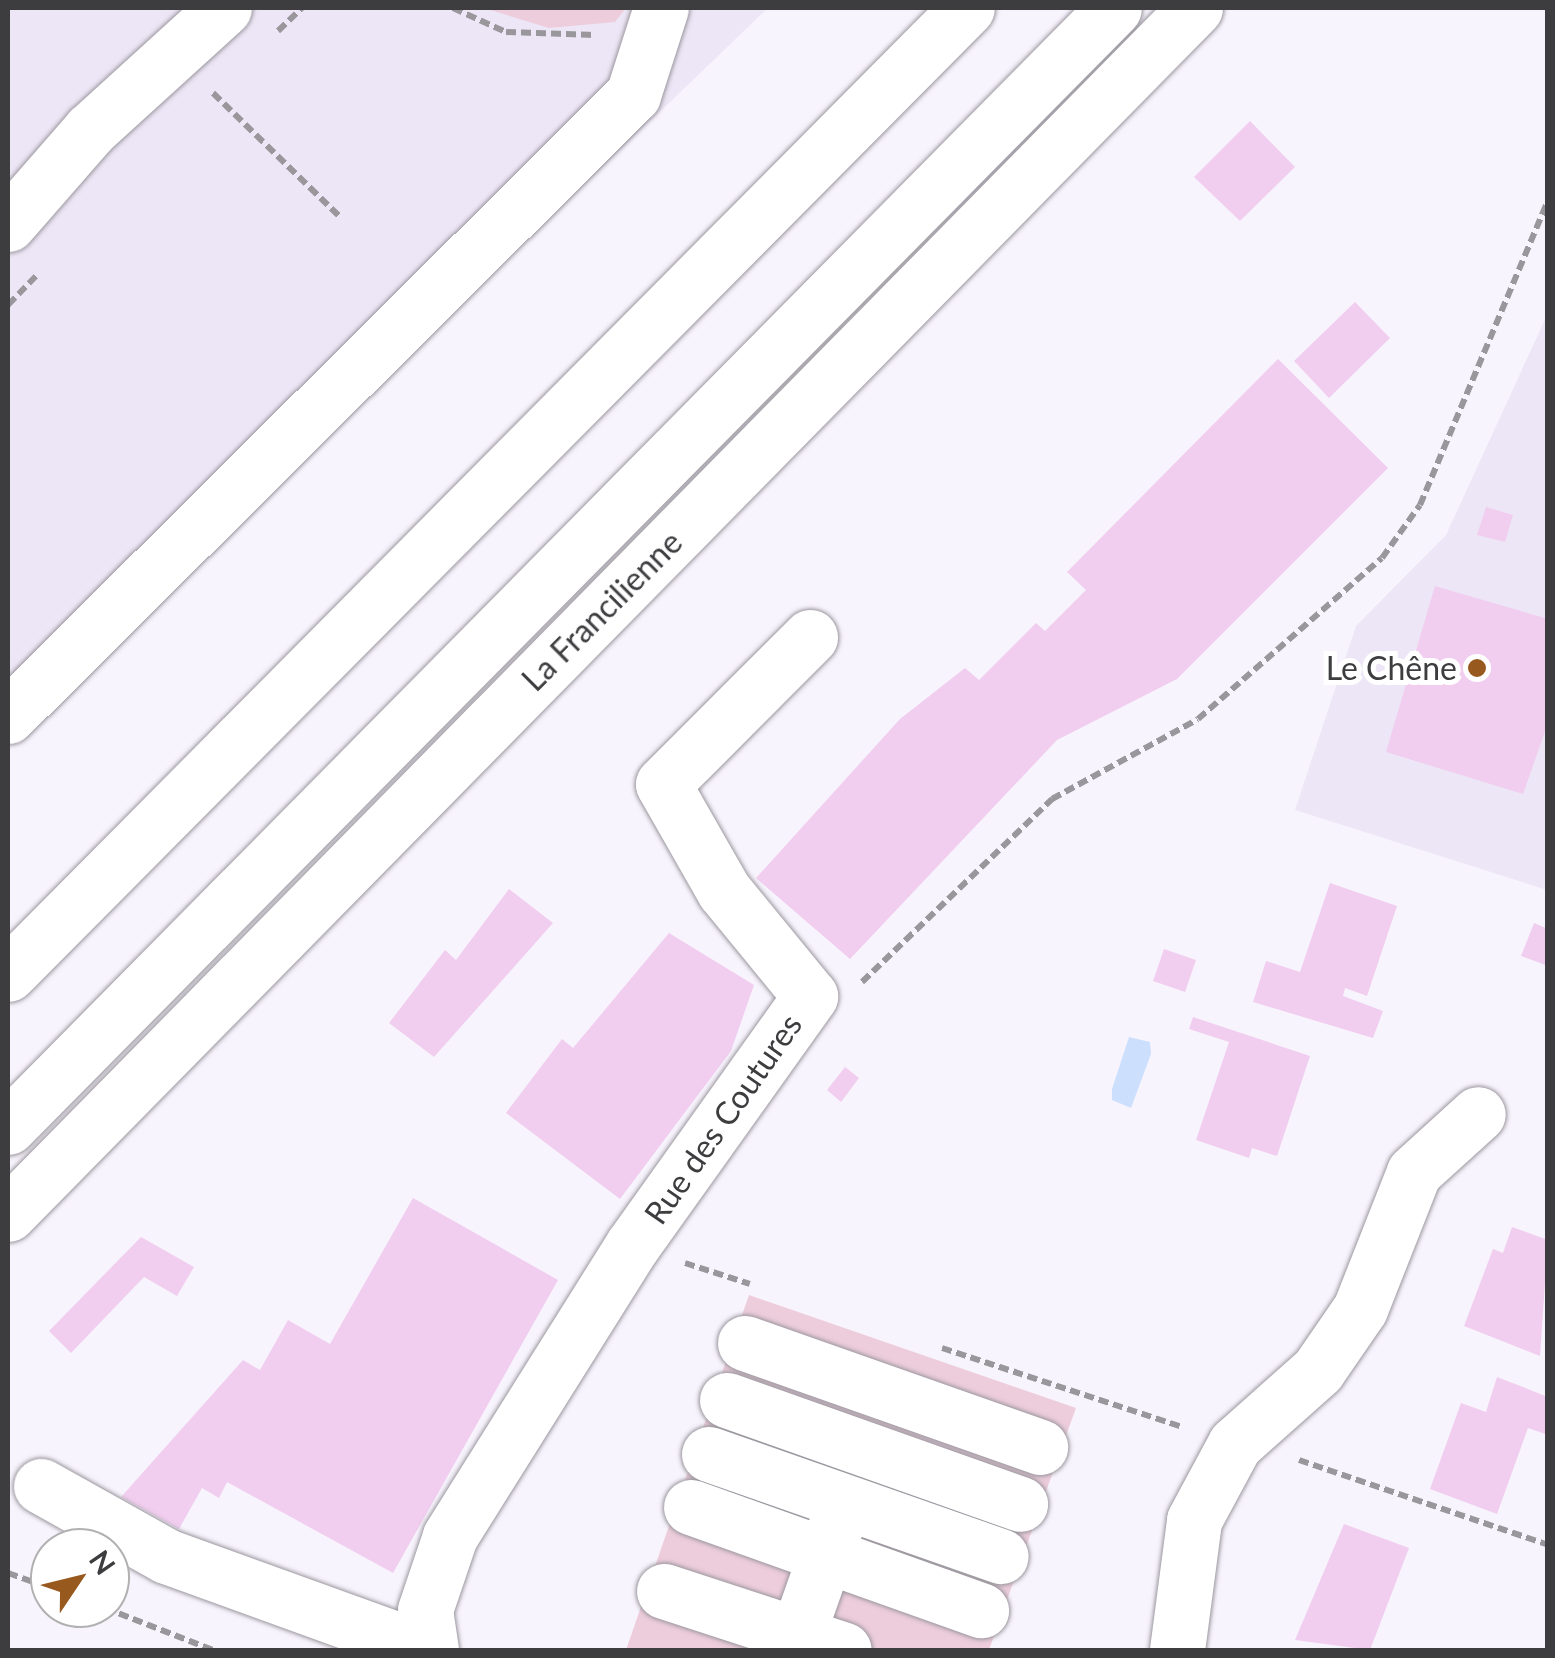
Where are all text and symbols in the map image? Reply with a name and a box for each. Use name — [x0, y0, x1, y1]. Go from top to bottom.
street label: La Francilienne — [514, 523, 690, 699]
place label: Le Chêne — [1326, 649, 1457, 687]
marker: Le Chêne — [1466, 657, 1488, 679]
street label: Rue des Coutures — [636, 1007, 810, 1231]
north arrow — [30, 1528, 130, 1628]
text: N — [83, 1543, 123, 1581]

